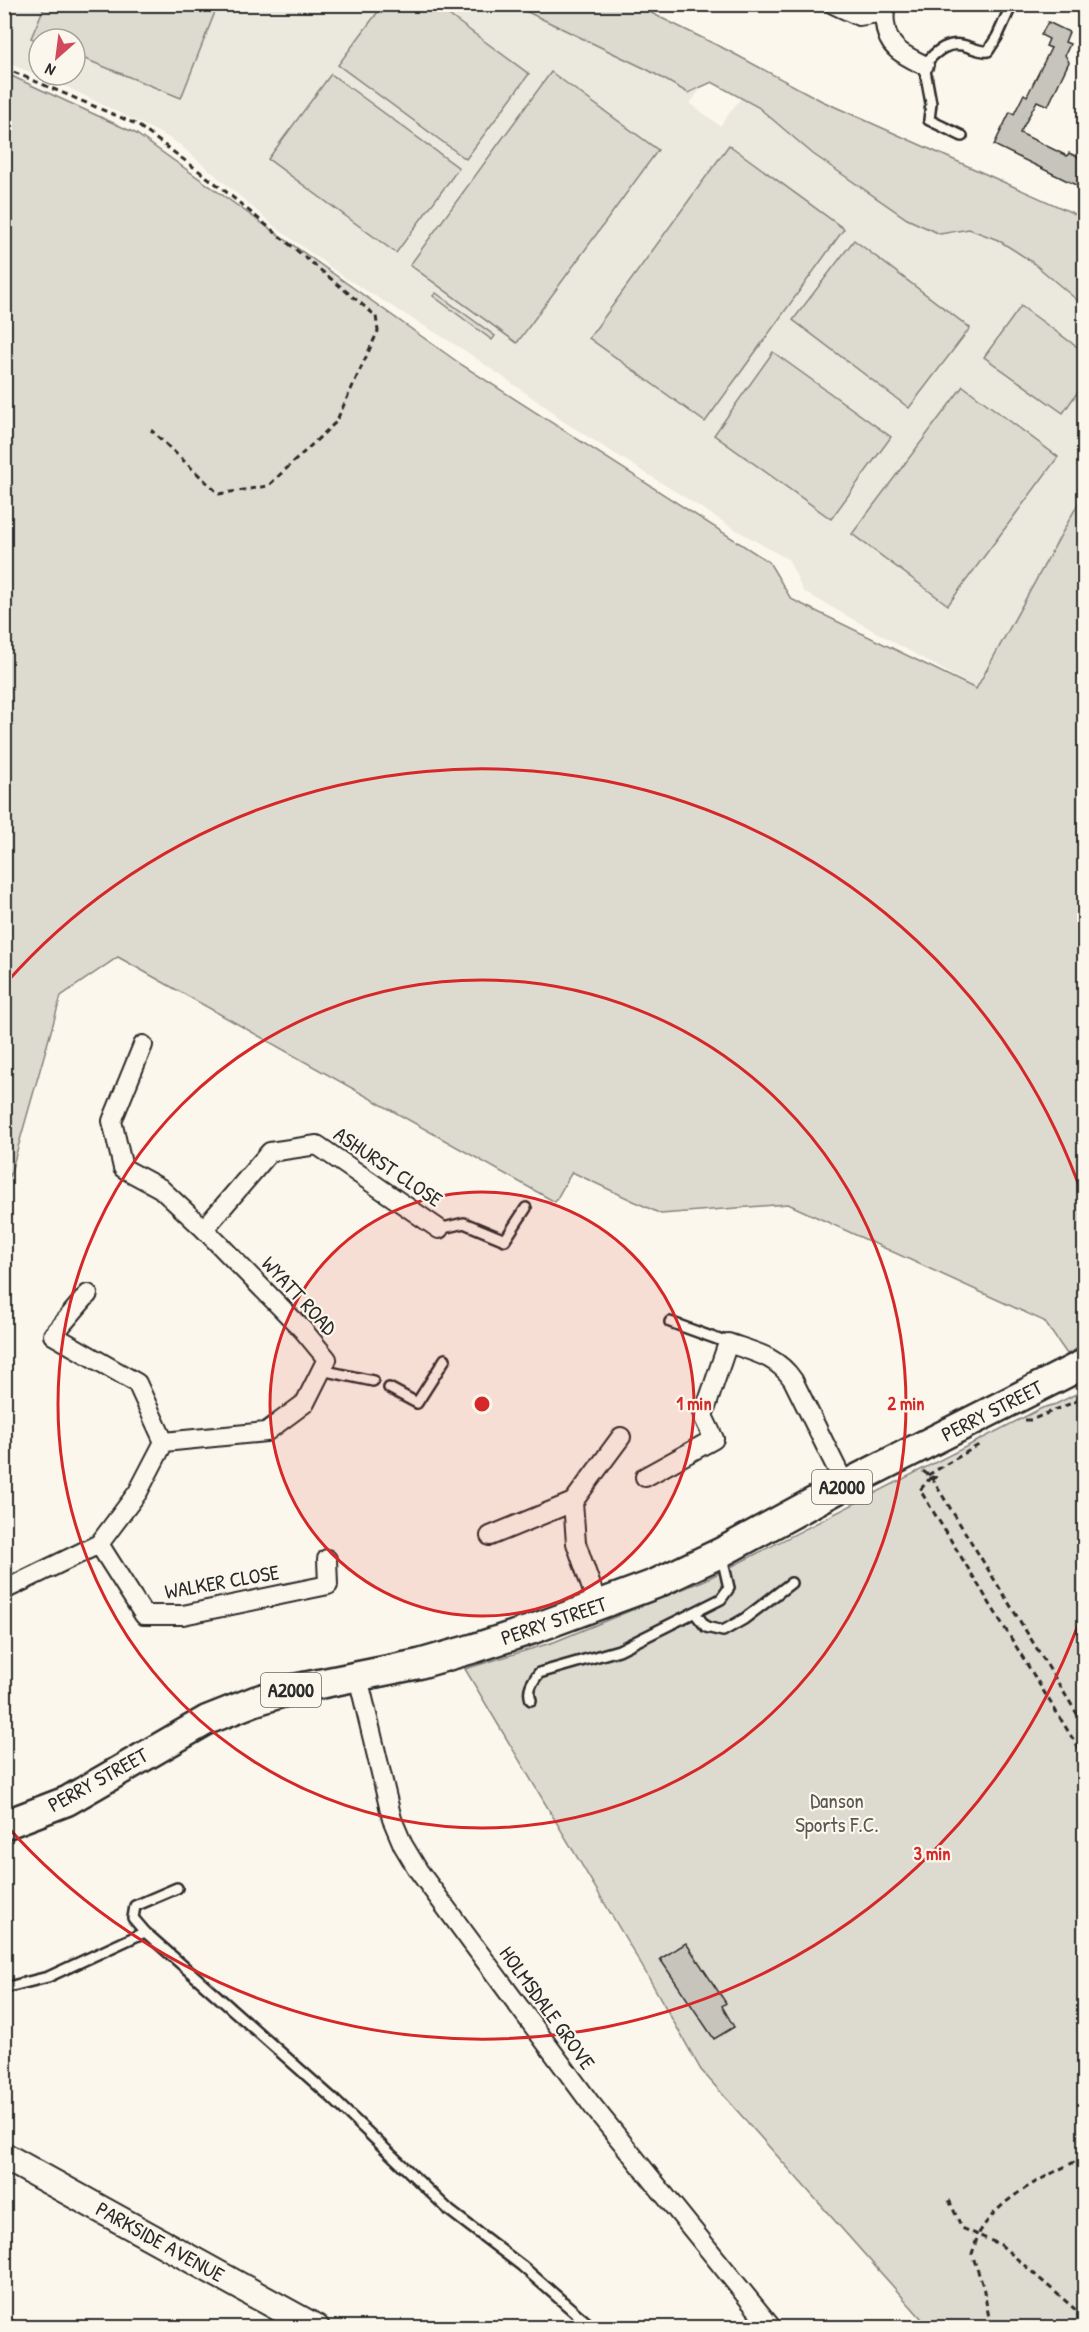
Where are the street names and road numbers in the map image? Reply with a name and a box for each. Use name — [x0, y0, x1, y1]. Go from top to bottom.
street label: ASHURST CLOSE — [328, 1120, 448, 1214]
street label: WYATT ROAD — [255, 1250, 344, 1342]
street label: PERRY STREET — [936, 1372, 1048, 1448]
road number: A2000 — [812, 1470, 872, 1504]
street label: WALKER CLOSE — [162, 1557, 281, 1606]
street label: PERRY STREET — [497, 1589, 612, 1652]
road number: A2000 — [261, 1673, 321, 1707]
street label: PERRY STREET — [43, 1740, 154, 1819]
street label: HOLMSDALE GROVE — [493, 1940, 602, 2075]
street label: PARKSIDE AVENUE — [91, 2194, 230, 2289]

